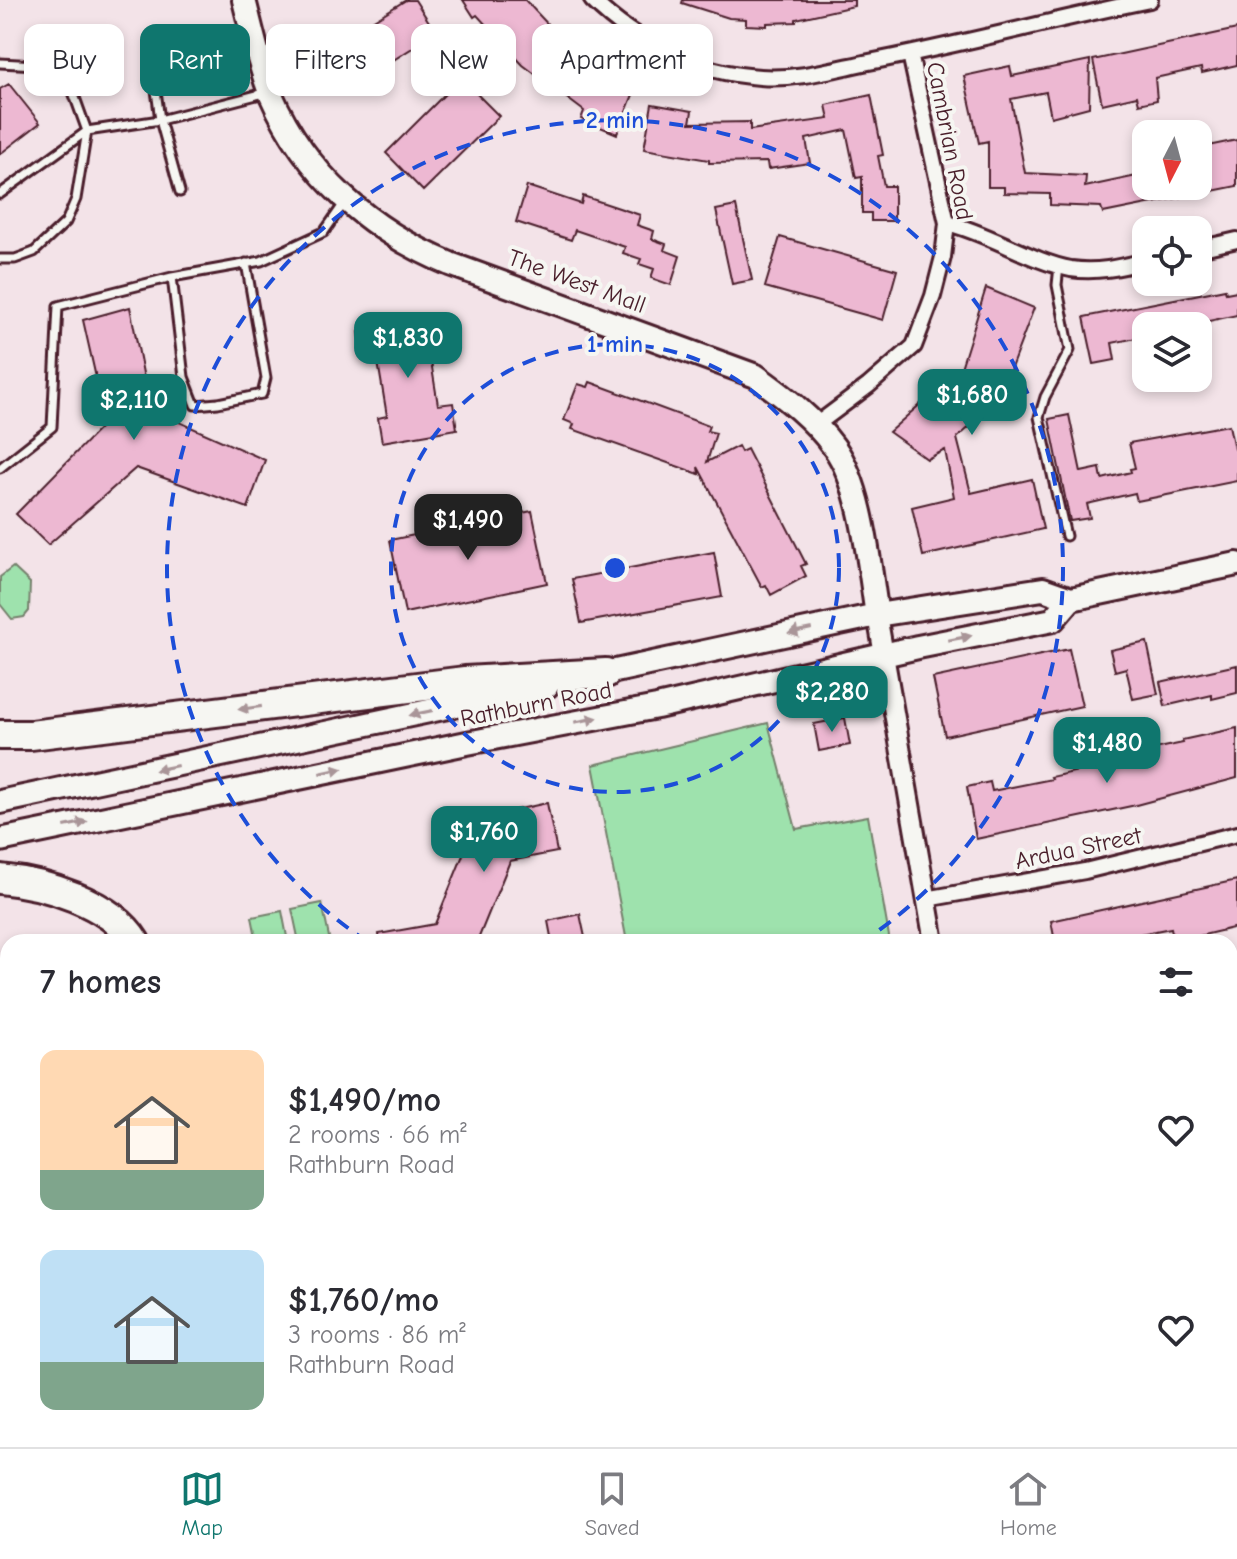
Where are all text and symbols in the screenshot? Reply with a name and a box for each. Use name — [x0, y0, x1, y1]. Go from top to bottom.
chip: Buy — [24, 24, 124, 96]
chip: Rent — [140, 24, 250, 96]
chip: Filters — [266, 24, 395, 96]
chip: New — [411, 24, 516, 96]
chip: Apartment — [532, 24, 713, 96]
street label: Cambrian Road — [921, 60, 979, 222]
text: 2 min — [586, 106, 644, 134]
north arrow — [1132, 120, 1212, 200]
map controls — [1132, 120, 1212, 392]
button: locate — [1132, 216, 1212, 296]
street label: The West Mall — [504, 243, 650, 319]
pin: $1,830 — [343, 312, 473, 380]
button: layers — [1132, 312, 1212, 392]
text: $1,830 — [372, 323, 444, 353]
text: 1 min — [587, 330, 643, 358]
pin: $1,680 — [907, 369, 1037, 437]
pin: $2,110 — [69, 374, 199, 442]
text: $1,680 — [936, 380, 1008, 410]
text: $2,110 — [100, 385, 168, 415]
pin: $1,490 — [403, 494, 533, 562]
text: $1,490 — [432, 505, 504, 535]
centre of rings — [601, 554, 629, 582]
one-way arrow — [788, 625, 813, 638]
one-way arrow — [947, 632, 972, 644]
pin: $2,280 — [767, 666, 897, 734]
street label: Rathburn Road — [458, 676, 614, 732]
text: $2,280 — [795, 677, 869, 707]
one-way arrow — [238, 702, 263, 715]
one-way arrow — [408, 707, 433, 720]
one-way arrow — [574, 714, 599, 726]
pin: $1,480 — [1042, 717, 1172, 785]
text: $1,480 — [1071, 728, 1143, 758]
one-way arrow — [154, 762, 179, 775]
one-way arrow — [319, 764, 344, 777]
pin: $1,760 — [419, 806, 549, 874]
one-way arrow — [64, 817, 89, 830]
text: $1,760 — [449, 817, 519, 847]
street label: Ardua Street — [1012, 821, 1145, 875]
icon: filters — [1154, 960, 1198, 1004]
text: 7 homes — [40, 962, 161, 1002]
text: $1,490/mo — [288, 1080, 441, 1120]
icon: home — [104, 1082, 200, 1178]
icon: heart — [1154, 1108, 1198, 1152]
text: 2 rooms · 66 m² — [288, 1120, 467, 1150]
text: Rathburn Road — [288, 1150, 455, 1180]
text: $1,760/mo — [288, 1280, 439, 1320]
icon: home — [104, 1282, 200, 1378]
icon: heart — [1154, 1308, 1198, 1352]
text: 3 rooms · 86 m² — [288, 1320, 466, 1350]
text: Rathburn Road — [288, 1350, 455, 1380]
tab: Map — [180, 1467, 224, 1541]
tab: Saved — [585, 1467, 640, 1541]
tab: Home — [1000, 1467, 1057, 1541]

